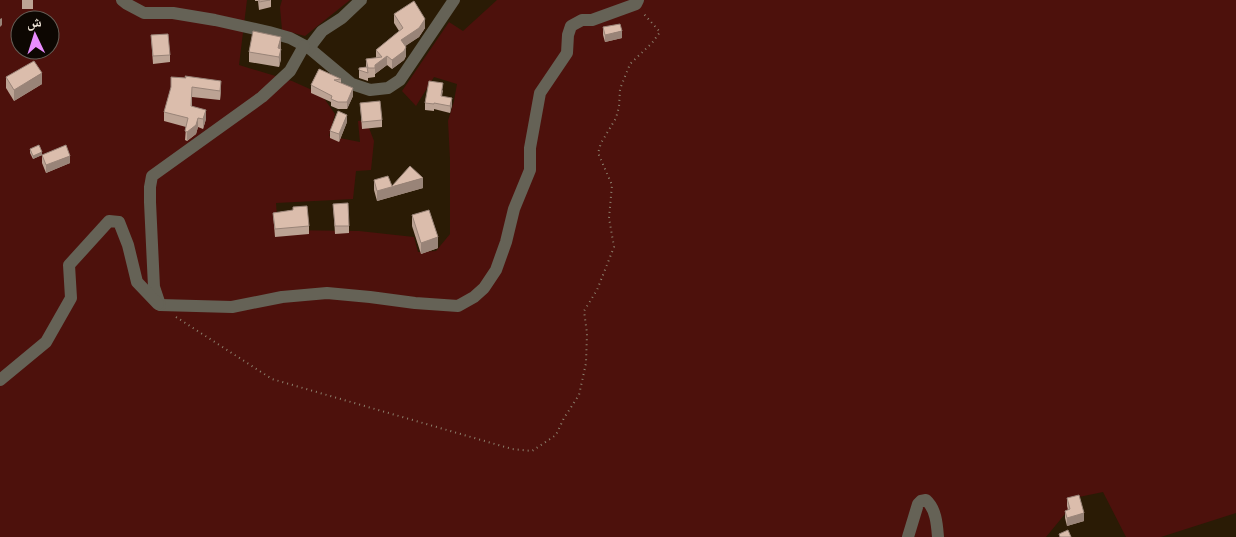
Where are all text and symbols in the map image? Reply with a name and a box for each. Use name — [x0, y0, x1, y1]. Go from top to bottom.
north arrow — [10, 10, 60, 60]
text: ش — [26, 13, 42, 32]

